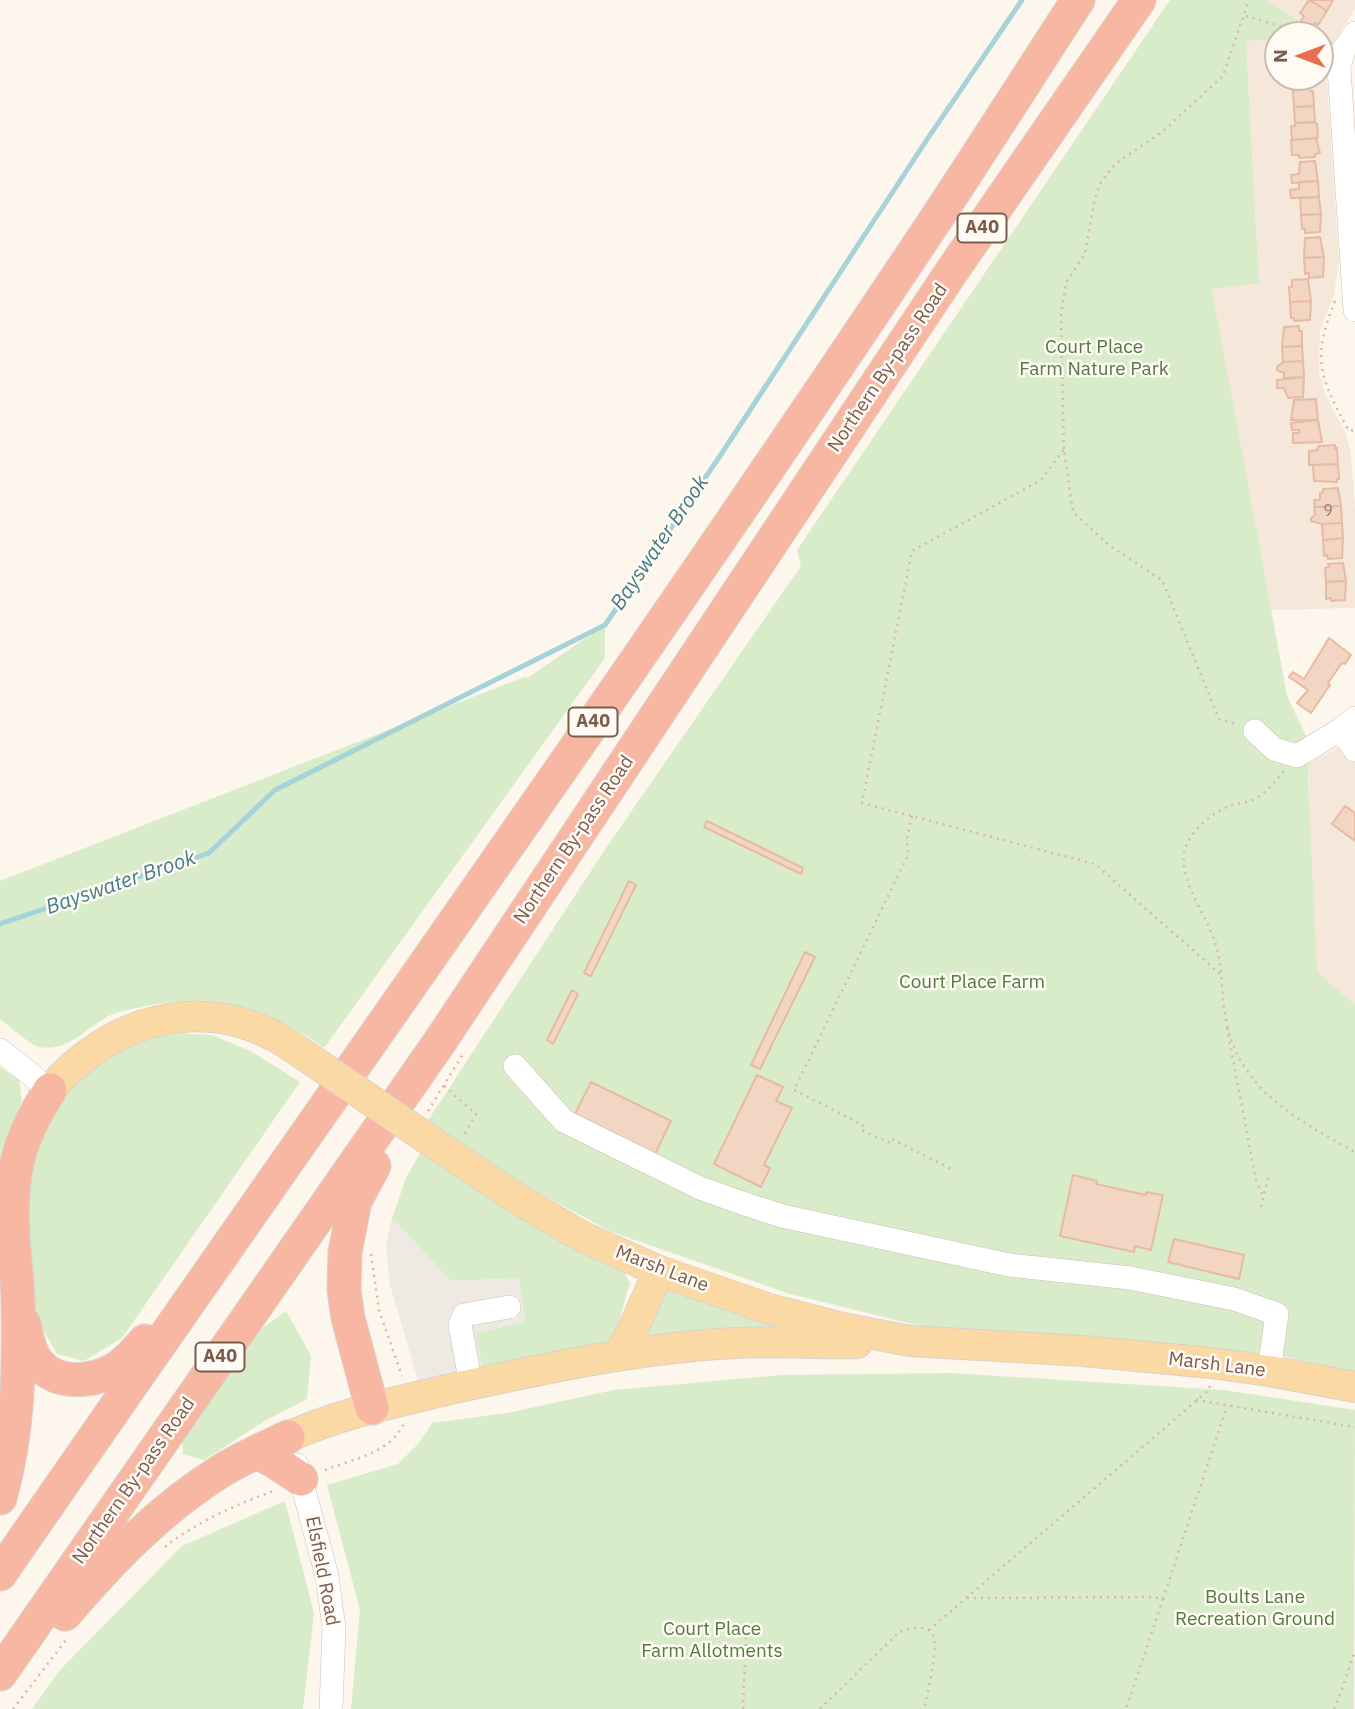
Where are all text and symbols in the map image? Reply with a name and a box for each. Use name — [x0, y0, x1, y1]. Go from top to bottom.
north arrow — [1264, 21, 1334, 91]
text: N — [1268, 49, 1292, 63]
road number: A40 — [958, 213, 1006, 242]
street label: Northern By-pass Road — [823, 280, 953, 456]
park label: Court Place Farm Nature Park — [1019, 337, 1169, 381]
water label: Bayswater Brook — [606, 471, 714, 615]
house number: 9 — [1323, 501, 1333, 521]
road number: A40 — [568, 708, 618, 736]
street label: Northern By-pass Road — [509, 752, 639, 928]
water label: Bayswater Brook — [43, 846, 199, 920]
park label: Court Place Farm — [899, 972, 1045, 994]
street label: Marsh Lane — [612, 1241, 712, 1297]
road number: A40 — [196, 1342, 244, 1372]
street label: Marsh Lane — [1167, 1348, 1267, 1382]
street label: Northern By-pass Road — [68, 1393, 200, 1569]
street label: Elsfield Road — [300, 1514, 344, 1628]
park label: Boults Lane Recreation Ground — [1175, 1587, 1335, 1631]
park label: Court Place Farm Allotments — [641, 1619, 783, 1663]

